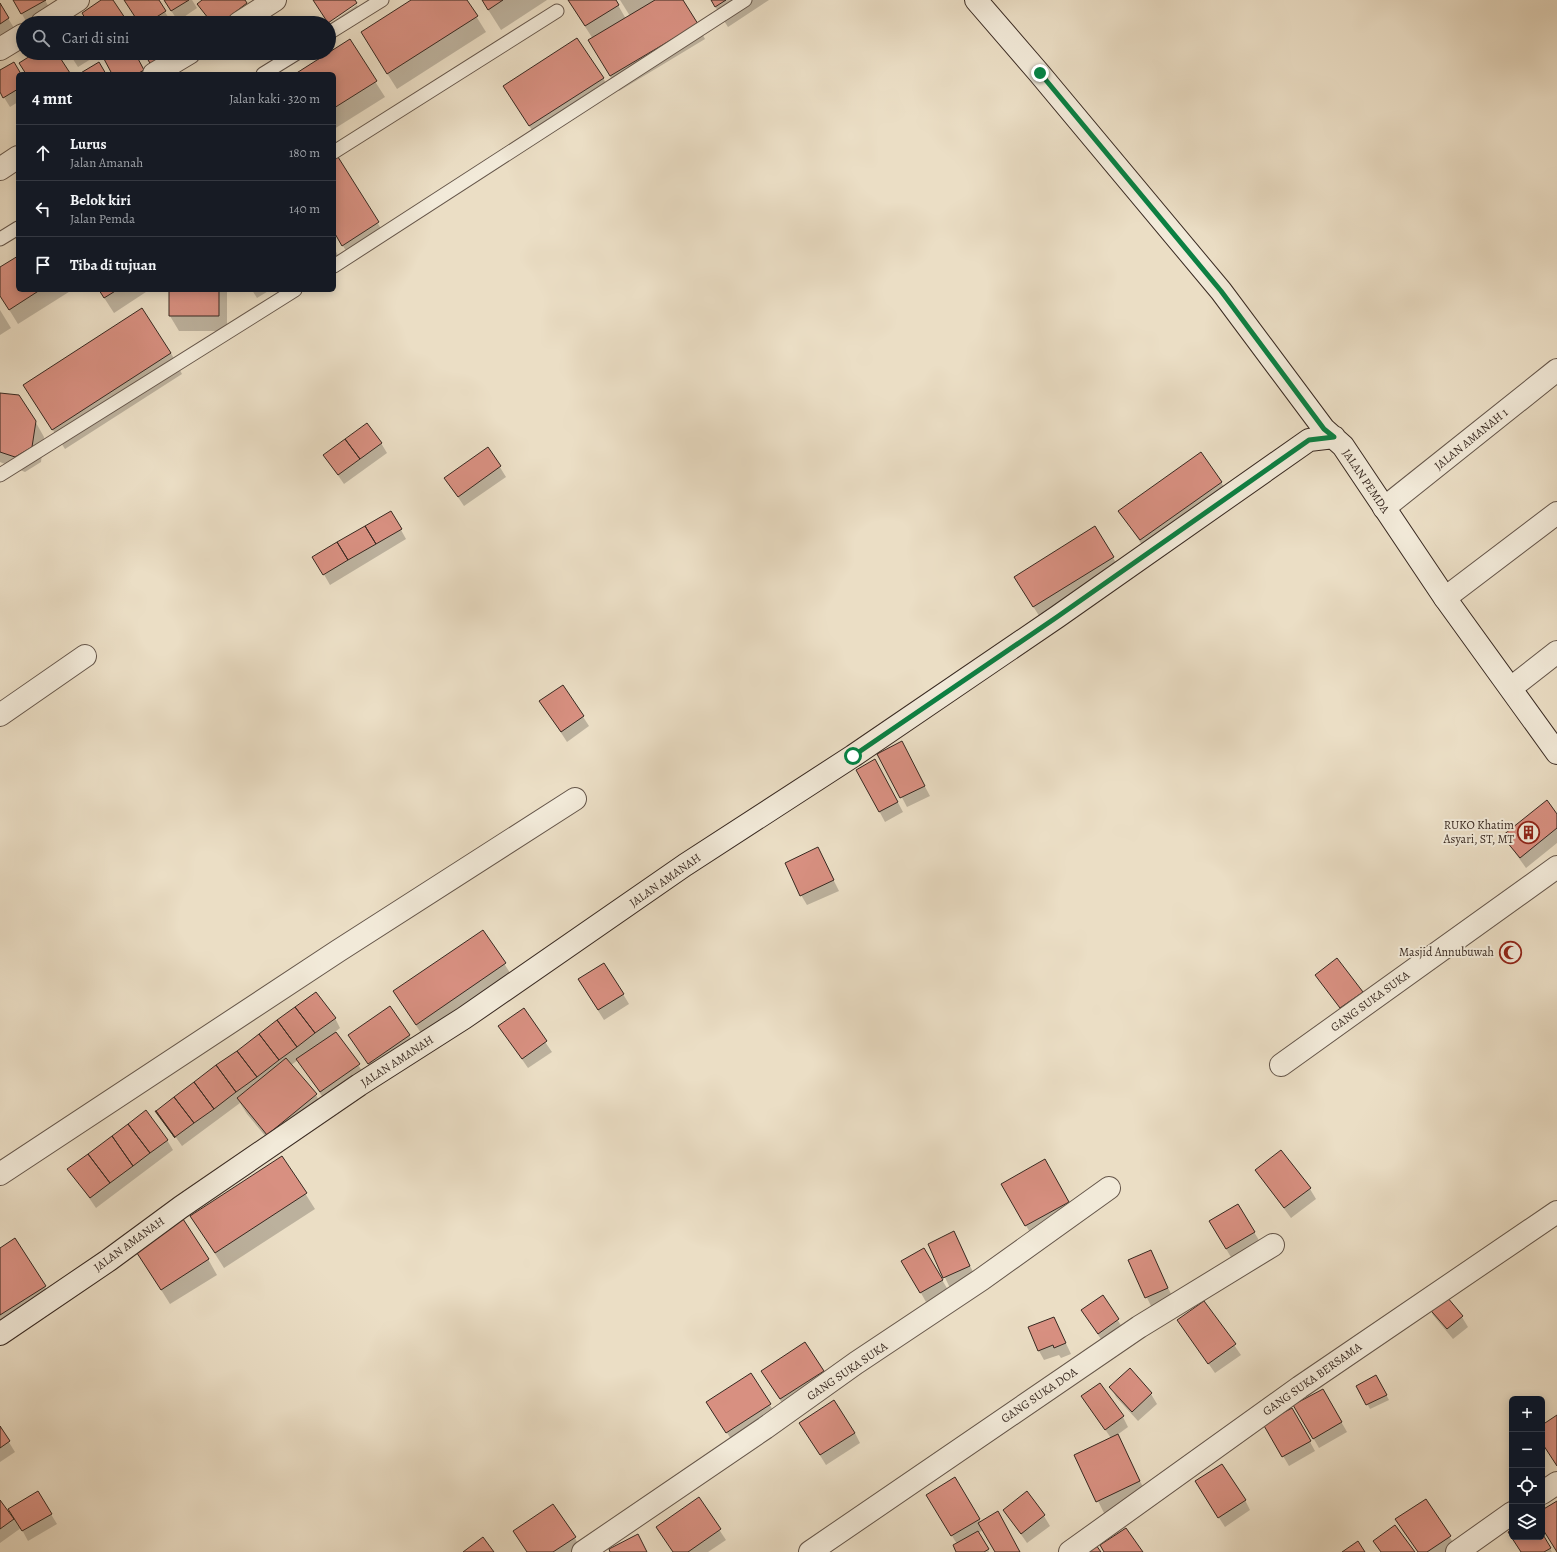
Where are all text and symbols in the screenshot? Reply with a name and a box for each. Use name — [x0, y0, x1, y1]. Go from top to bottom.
search box — [16, 16, 336, 60]
icon: search — [30, 27, 52, 49]
text: Cari di sini — [62, 28, 129, 48]
route end — [1031, 64, 1049, 82]
text: 4 mnt — [32, 87, 72, 110]
text: Jalan kaki · 320 m — [229, 90, 320, 107]
text: Lurus — [70, 134, 107, 154]
icon: ahead — [32, 142, 54, 164]
text: 180 m — [289, 144, 320, 161]
text: Jalan Amanah — [70, 154, 143, 171]
text: Belok kiri — [70, 190, 131, 210]
icon: left — [32, 198, 54, 220]
text: 140 m — [289, 200, 320, 217]
text: Jalan Pemda — [70, 210, 135, 227]
icon: arrive — [32, 254, 54, 276]
text: Tiba di tujuan — [70, 255, 156, 275]
street label: JALAN AMANAH 1 — [1431, 404, 1511, 474]
street label: JALAN PEMDA — [1339, 446, 1394, 517]
route start — [844, 747, 862, 765]
place label: RUKO Khatim Asyari, ST, MT — [1443, 817, 1514, 847]
building icon: RUKO Khatim Asyari, ST, MT — [1516, 819, 1542, 845]
street label: JALAN AMANAH — [626, 849, 704, 911]
mosque icon: Masjid Annubuwah — [1497, 939, 1523, 965]
place label: Masjid Annubuwah — [1399, 944, 1495, 960]
street label: GANG SUKA SUKA — [1327, 966, 1414, 1035]
street label: JALAN AMANAH — [357, 1031, 437, 1091]
street label: JALAN AMANAH — [90, 1213, 168, 1275]
street label: GANG SUKA SUKA — [803, 1337, 891, 1404]
street label: GANG SUKA BERSAMA — [1259, 1338, 1365, 1419]
street label: GANG SUKA DOA — [998, 1363, 1081, 1426]
map controls — [1509, 1396, 1545, 1540]
button: + — [1509, 1396, 1545, 1432]
button: − — [1509, 1432, 1545, 1468]
button: locate — [1509, 1468, 1545, 1504]
button: layers — [1509, 1504, 1545, 1540]

